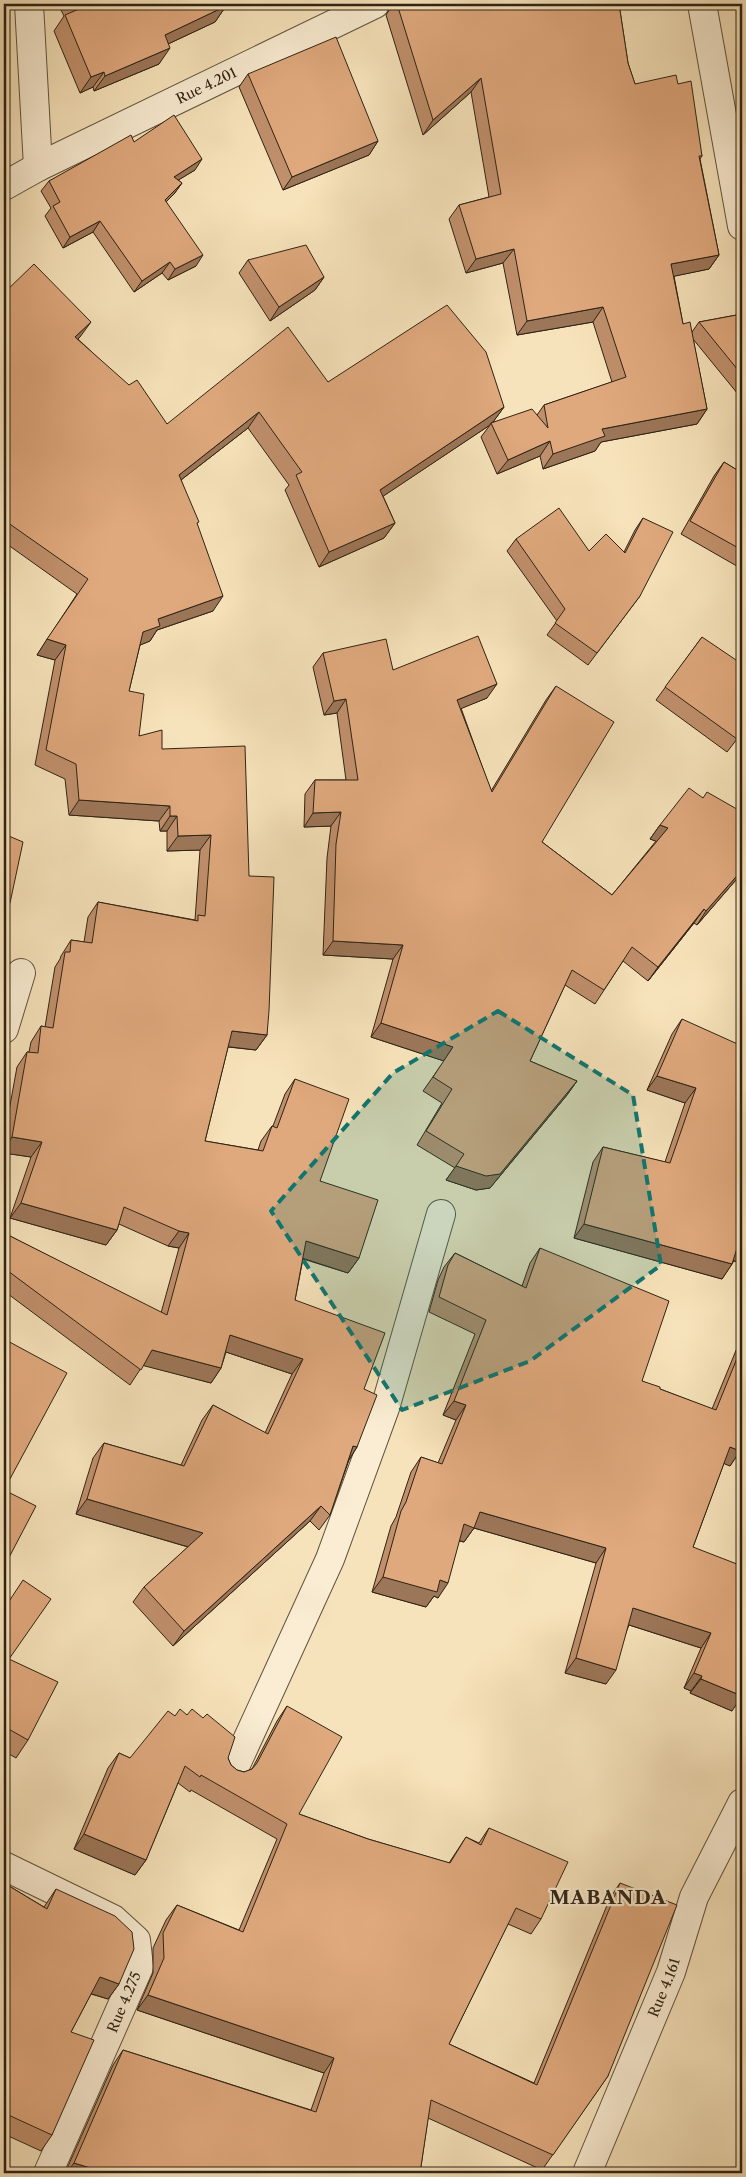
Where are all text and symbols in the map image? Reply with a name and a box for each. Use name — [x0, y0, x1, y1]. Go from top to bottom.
street label: Rue 4.201 — [173, 63, 240, 108]
district label: MABANDA — [549, 1886, 667, 1909]
street label: Rue 4.161 — [644, 1956, 684, 2020]
street label: Rue 4.275 — [103, 1969, 145, 2035]

